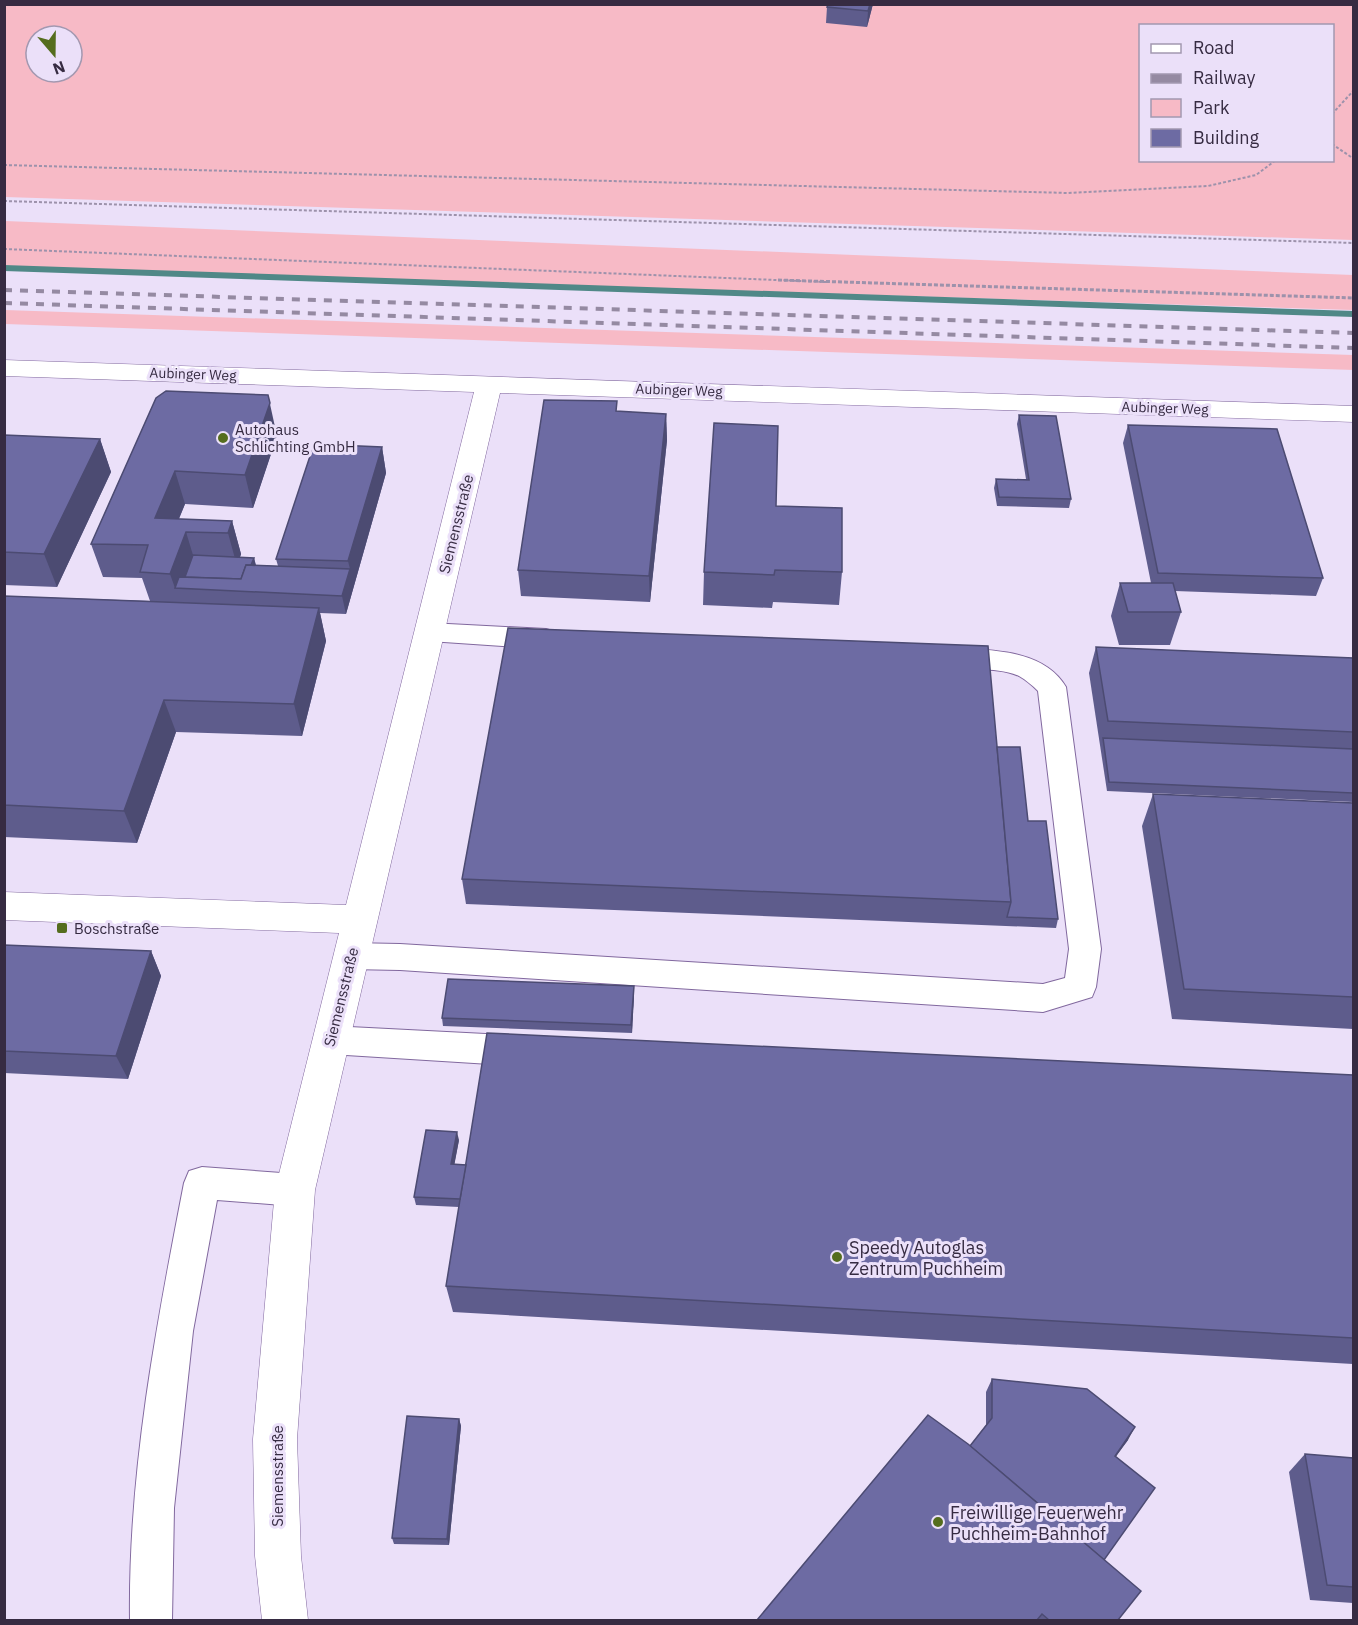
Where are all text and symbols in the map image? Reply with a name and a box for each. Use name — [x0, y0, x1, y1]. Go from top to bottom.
north arrow — [24, 24, 84, 84]
legend — [1139, 24, 1334, 162]
text: Road — [1193, 36, 1234, 59]
text: N — [50, 57, 68, 79]
text: Railway — [1193, 66, 1255, 89]
text: Park — [1193, 96, 1230, 119]
text: Building — [1193, 126, 1260, 149]
street label: Aubinger Weg — [149, 363, 238, 385]
street label: Aubinger Weg — [635, 379, 724, 401]
street label: Aubinger Weg — [1121, 397, 1210, 419]
place label: Autohaus Schlichting GmbH — [235, 420, 356, 456]
marker: Autohaus Schlichting GmbH — [216, 431, 230, 445]
street label: Siemensstraße — [435, 472, 477, 576]
place label: Boschstraße — [74, 919, 159, 938]
marker: Boschstraße — [55, 921, 69, 935]
street label: Siemensstraße — [320, 945, 362, 1049]
place label: Speedy Autoglas Zentrum Puchheim — [849, 1236, 1003, 1280]
marker: Speedy Autoglas Zentrum Puchheim — [830, 1250, 844, 1264]
street label: Siemensstraße — [268, 1425, 287, 1527]
place label: Freiwillige Feuerwehr Puchheim-Bahnhof — [950, 1501, 1124, 1545]
marker: Freiwillige Feuerwehr Puchheim-Bahnhof — [931, 1515, 945, 1529]

